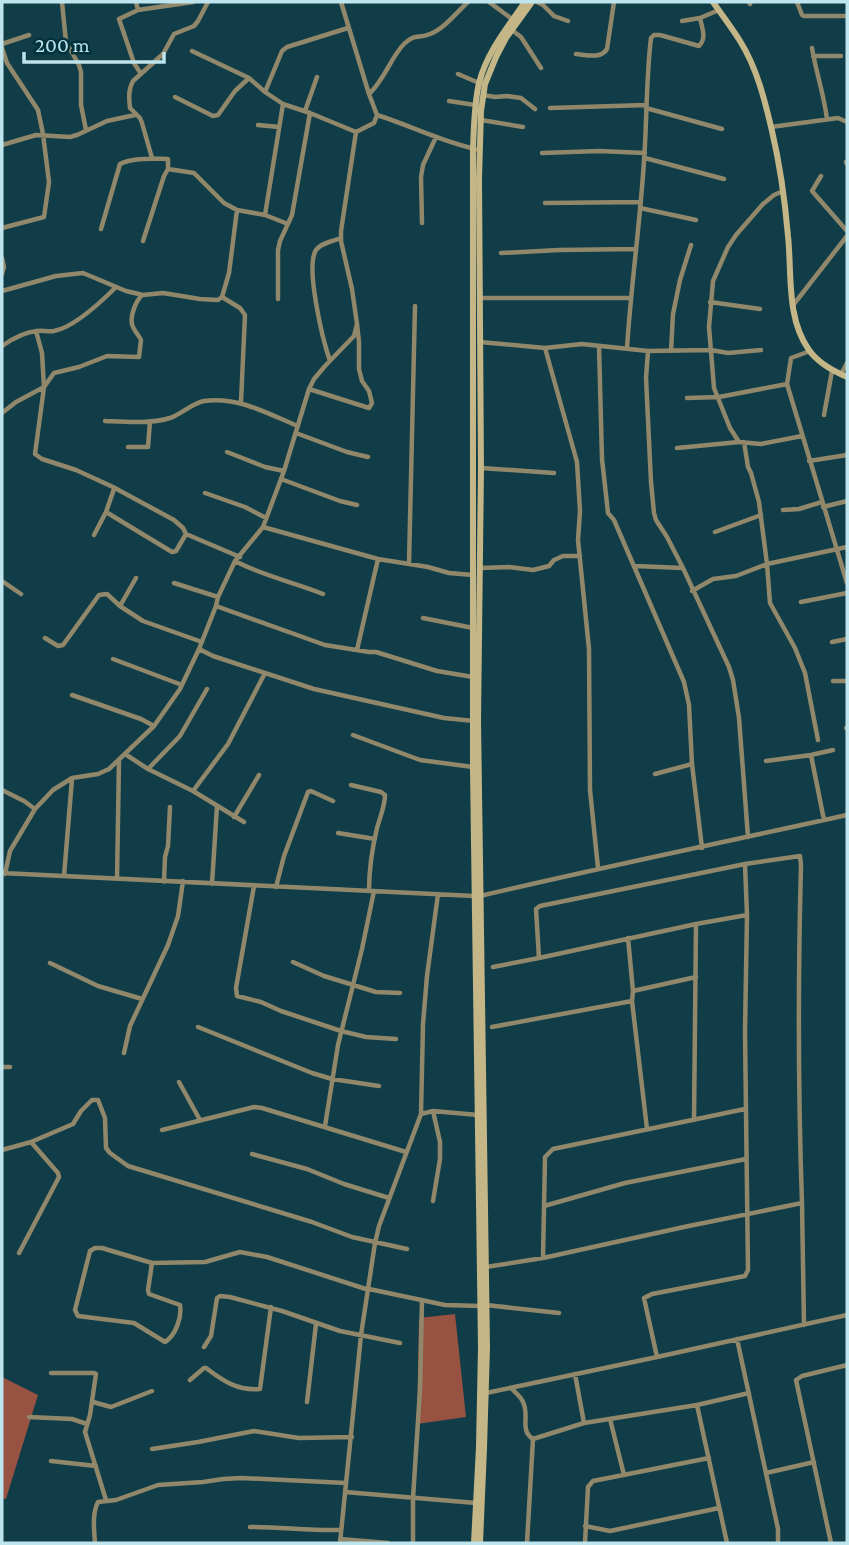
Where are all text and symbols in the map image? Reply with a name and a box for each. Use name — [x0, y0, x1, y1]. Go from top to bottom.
scale bar — [24, 21, 164, 65]
text: 200 m — [35, 33, 90, 57]

